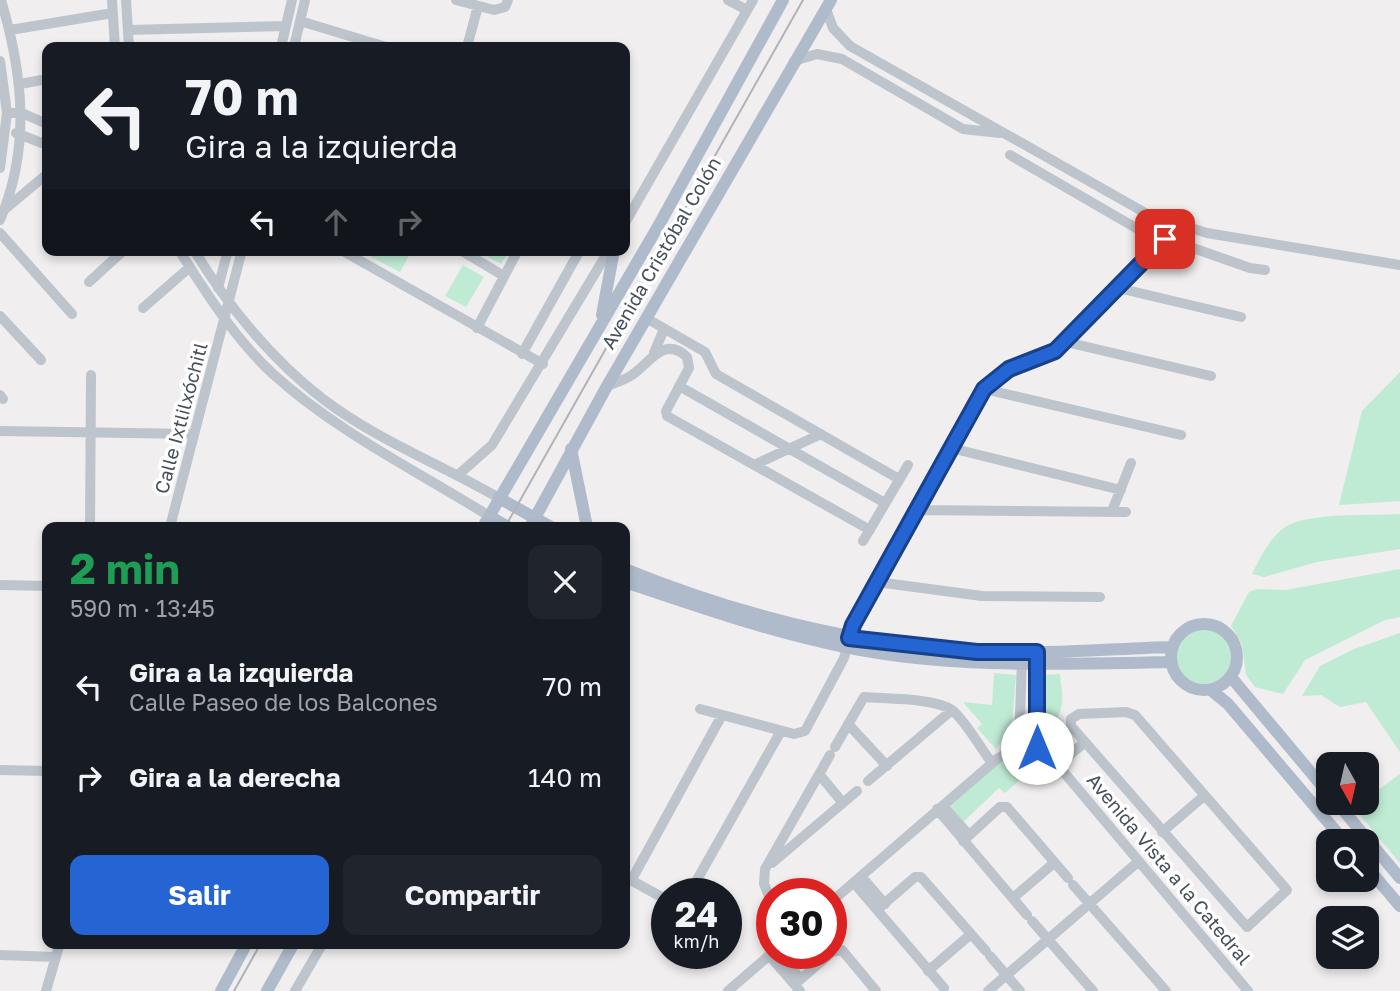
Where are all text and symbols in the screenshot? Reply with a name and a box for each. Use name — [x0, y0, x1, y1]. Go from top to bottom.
text: 70 m — [185, 67, 299, 126]
icon: left — [70, 70, 161, 161]
text: Gira a la izquierda — [185, 127, 458, 165]
street label: Avenida Cristóbal Colón — [596, 153, 725, 353]
icon: left — [244, 203, 282, 241]
icon: ahead — [317, 203, 355, 241]
icon: right — [390, 203, 428, 241]
pin — [1135, 209, 1195, 269]
icon: arrive — [1146, 220, 1184, 258]
street label: Calle Ixtlilxóchitl — [149, 340, 212, 496]
text: 2 min — [70, 543, 180, 593]
button: close — [528, 545, 602, 619]
text: 590 m · 13:45 — [70, 594, 215, 622]
text: Gira a la izquierda — [129, 657, 353, 688]
icon: left — [70, 668, 108, 706]
text: 70 m — [543, 671, 602, 702]
text: Calle Paseo de los Balcones — [129, 688, 438, 716]
position arrow — [1000, 711, 1074, 785]
north arrow — [1316, 752, 1379, 816]
map controls — [1316, 752, 1379, 969]
icon: right — [70, 759, 108, 797]
text: Gira a la derecha — [129, 762, 341, 793]
text: 140 m — [528, 762, 602, 793]
street label: Avenida Vista a la Catedral — [1083, 768, 1256, 969]
button: search — [1316, 829, 1379, 892]
button: Salir — [70, 855, 329, 935]
button: Compartir — [343, 855, 602, 935]
speed limit sign: 30 — [756, 878, 847, 969]
text: 24 — [675, 893, 718, 935]
button: layers — [1316, 906, 1379, 969]
text: km/h — [674, 930, 719, 952]

